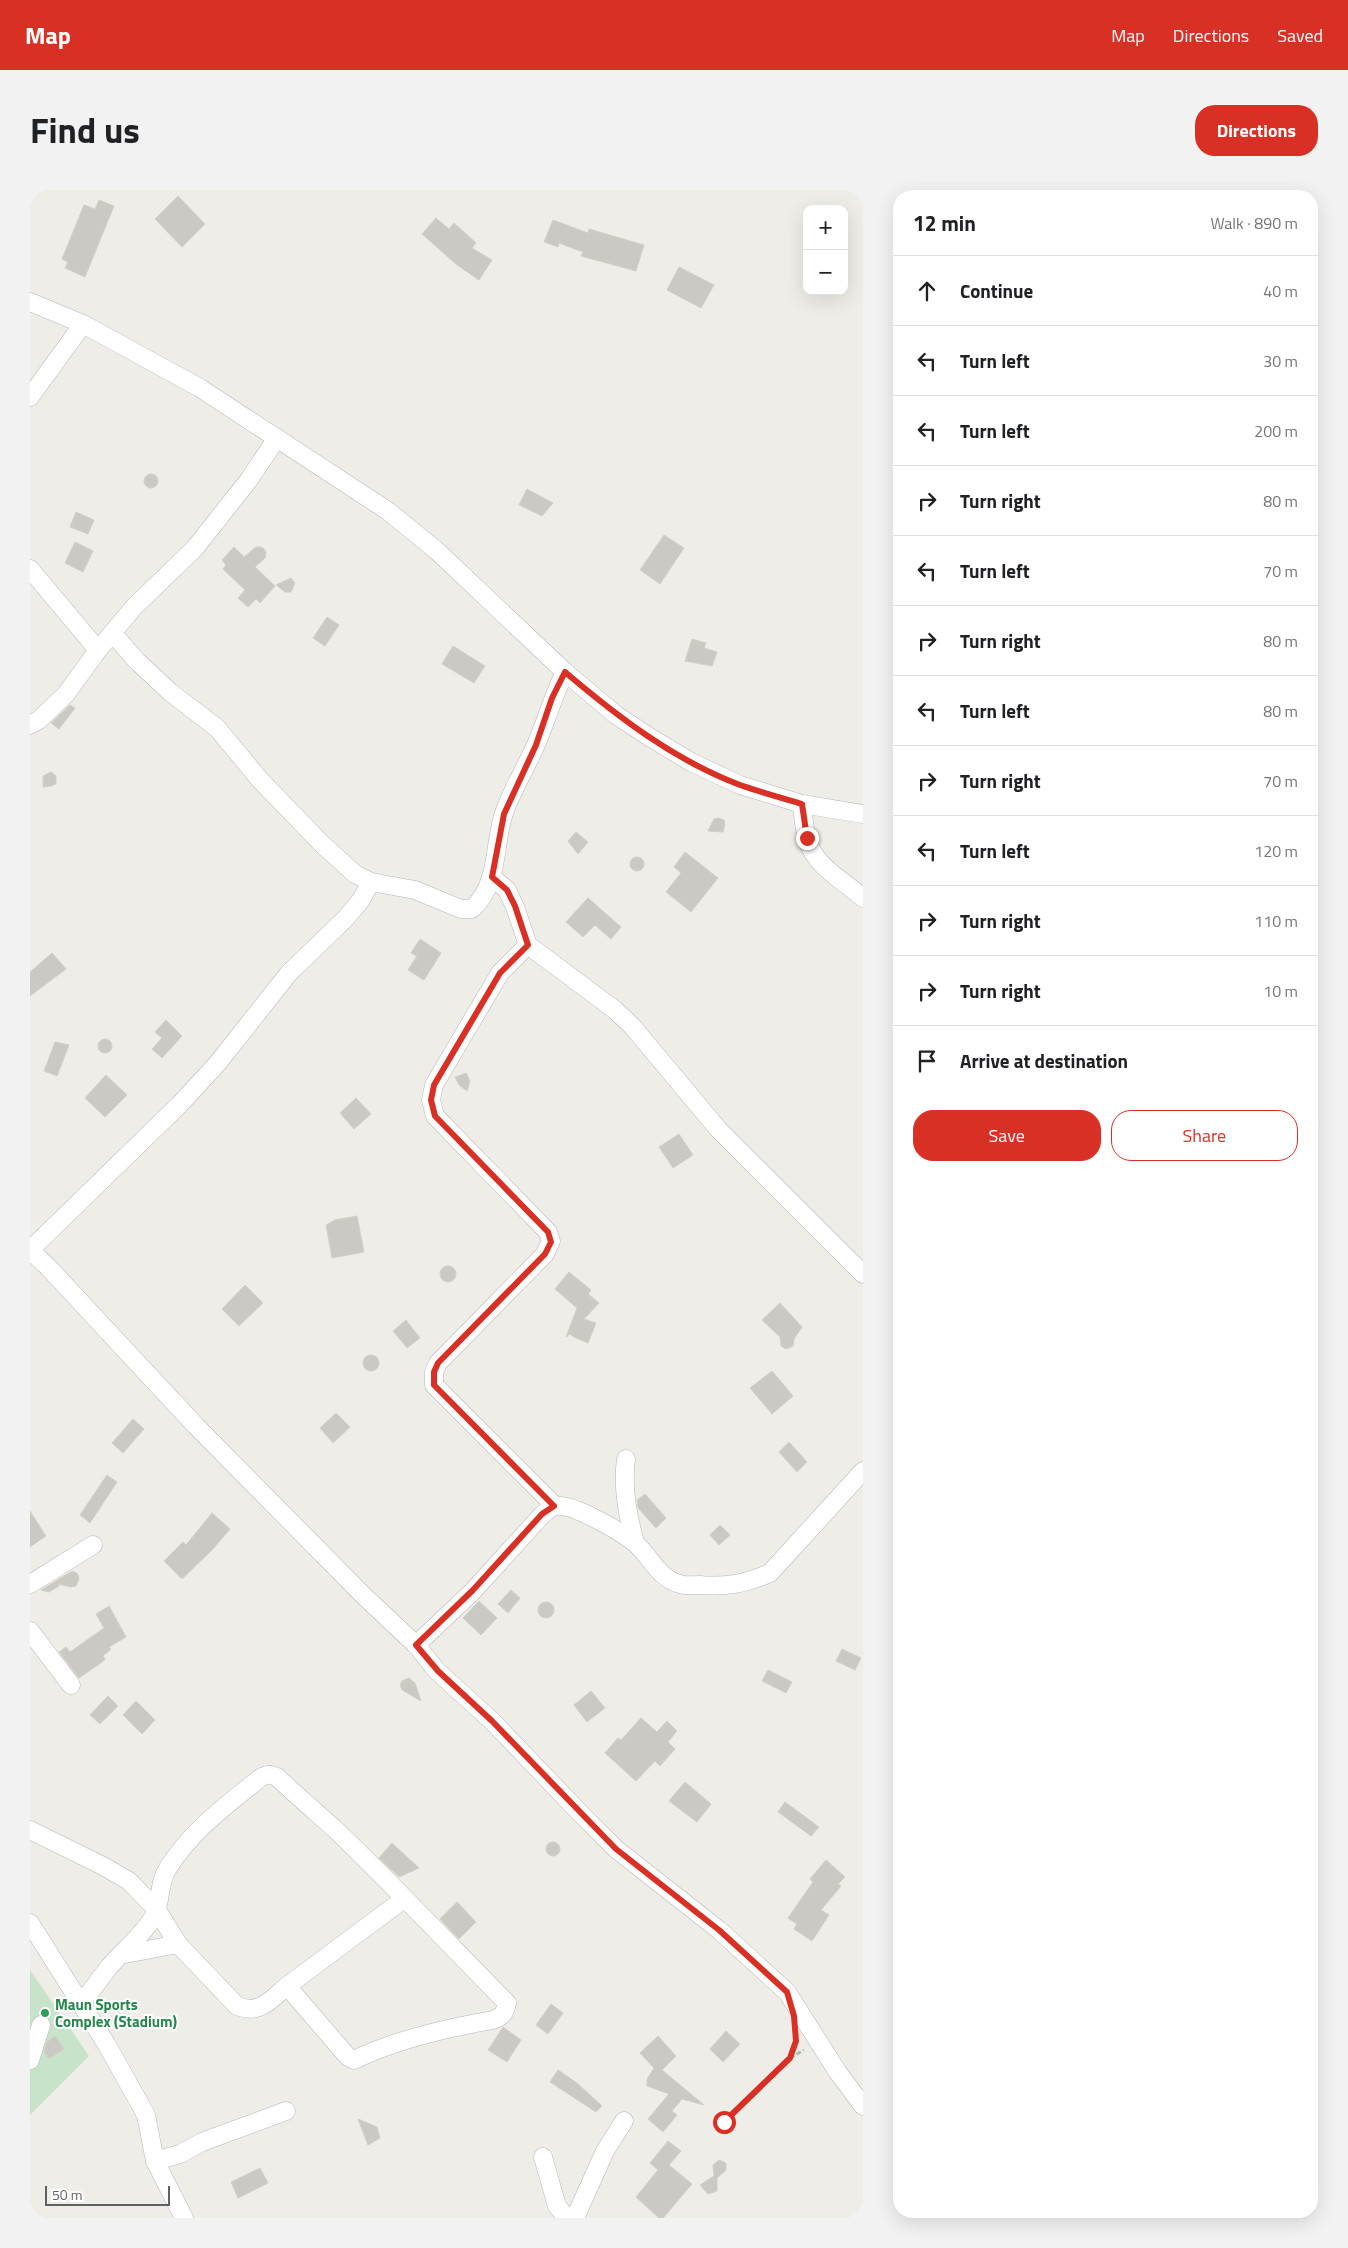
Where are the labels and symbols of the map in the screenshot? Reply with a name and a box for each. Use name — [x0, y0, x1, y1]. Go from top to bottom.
route end — [796, 827, 819, 850]
place label: Maun Sports Complex (Stadium) — [55, 1993, 178, 2033]
marker: Maun Sports Complex (Stadium) — [39, 2007, 51, 2019]
route start — [713, 2111, 736, 2134]
scale bar — [45, 2183, 170, 2206]

